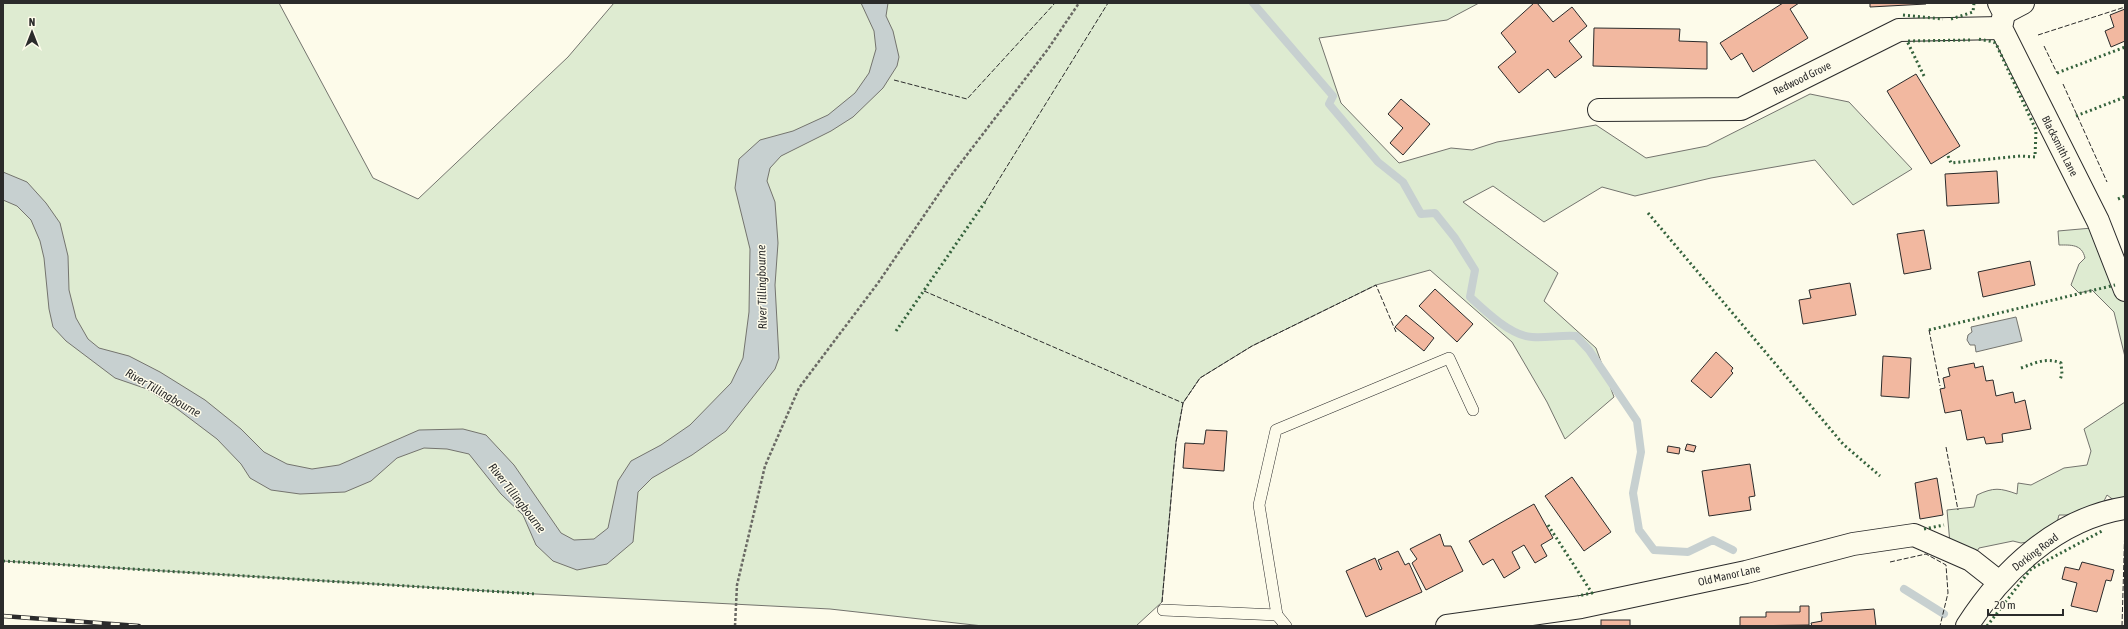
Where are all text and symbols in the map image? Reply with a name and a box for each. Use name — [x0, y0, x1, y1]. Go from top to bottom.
north arrow — [12, 12, 52, 52]
text: N — [29, 16, 35, 28]
street label: Redwood Grove — [1771, 59, 1833, 97]
street label: Blacksmith Lane — [2040, 114, 2080, 178]
water label: River Tillingbourne — [754, 244, 770, 329]
water label: River Tillingbourne — [123, 366, 204, 420]
water label: River Tillingbourne — [485, 460, 549, 536]
street label: Dorking Road — [2010, 531, 2060, 573]
street label: Old Manor Lane — [1697, 562, 1761, 588]
scale bar — [1988, 591, 2063, 617]
text: 20 m — [1994, 598, 2016, 612]

